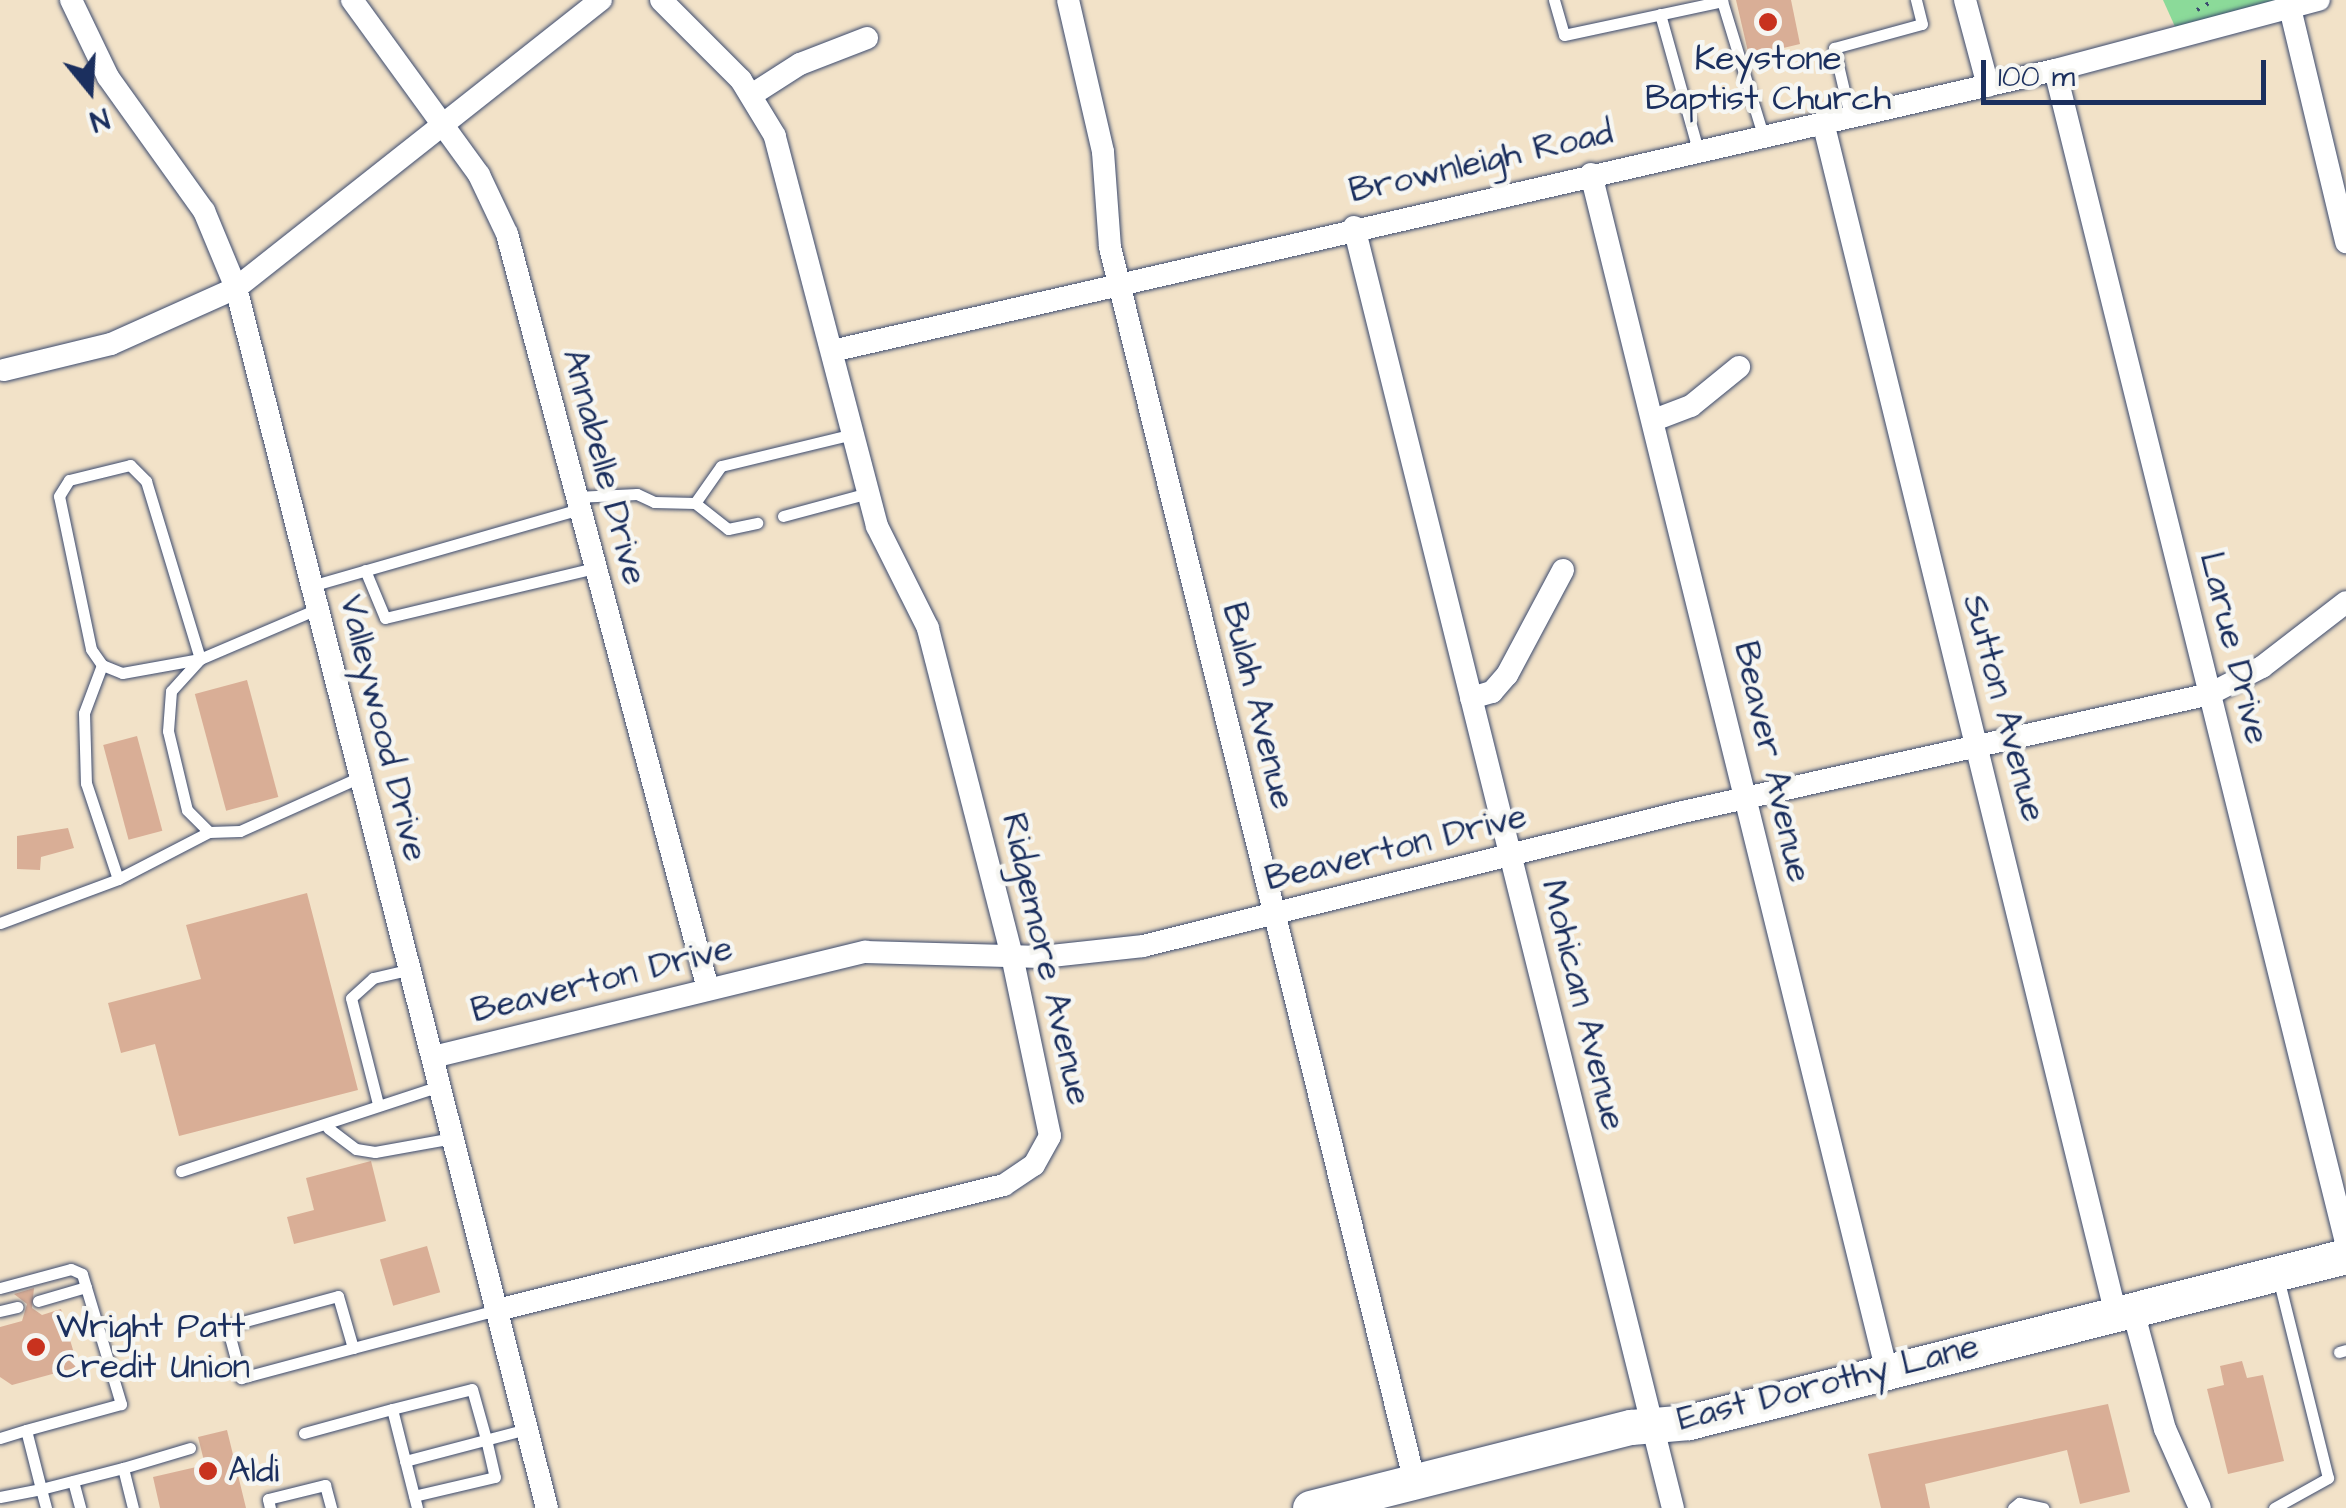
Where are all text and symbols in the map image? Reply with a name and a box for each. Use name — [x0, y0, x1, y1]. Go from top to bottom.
marker: Keystone Baptist Church — [1757, 11, 1779, 33]
place label: Keystone Baptist Church — [1645, 38, 1891, 120]
north arrow — [40, 40, 140, 140]
scale bar — [1986, 40, 2271, 102]
text: 100 m — [1998, 56, 2075, 98]
text: N — [85, 98, 114, 140]
street label: Brownleigh Road — [1345, 111, 1617, 213]
street label: Annabelle Drive — [552, 345, 656, 589]
street label: Larue Drive — [2190, 548, 2278, 748]
street label: Sutton Avenue — [1954, 590, 2054, 826]
street label: Valleywood Drive — [330, 591, 436, 865]
street label: Bulah Avenue — [1212, 599, 1304, 813]
street label: Beaver Avenue — [1724, 638, 1820, 886]
street label: Beaverton Drive — [1261, 795, 1531, 901]
street label: Ridgemore Avenue — [992, 809, 1100, 1109]
street label: Mohican Avenue — [1532, 876, 1634, 1134]
street label: Beaverton Drive — [467, 927, 737, 1033]
place label: Wright Patt Credit Union — [56, 1306, 250, 1388]
street label: East Dorothy Lane — [1673, 1325, 1983, 1441]
marker: Wright Patt Credit Union — [25, 1336, 47, 1358]
place label: Aldi — [228, 1450, 279, 1492]
marker: Aldi — [197, 1460, 219, 1482]

